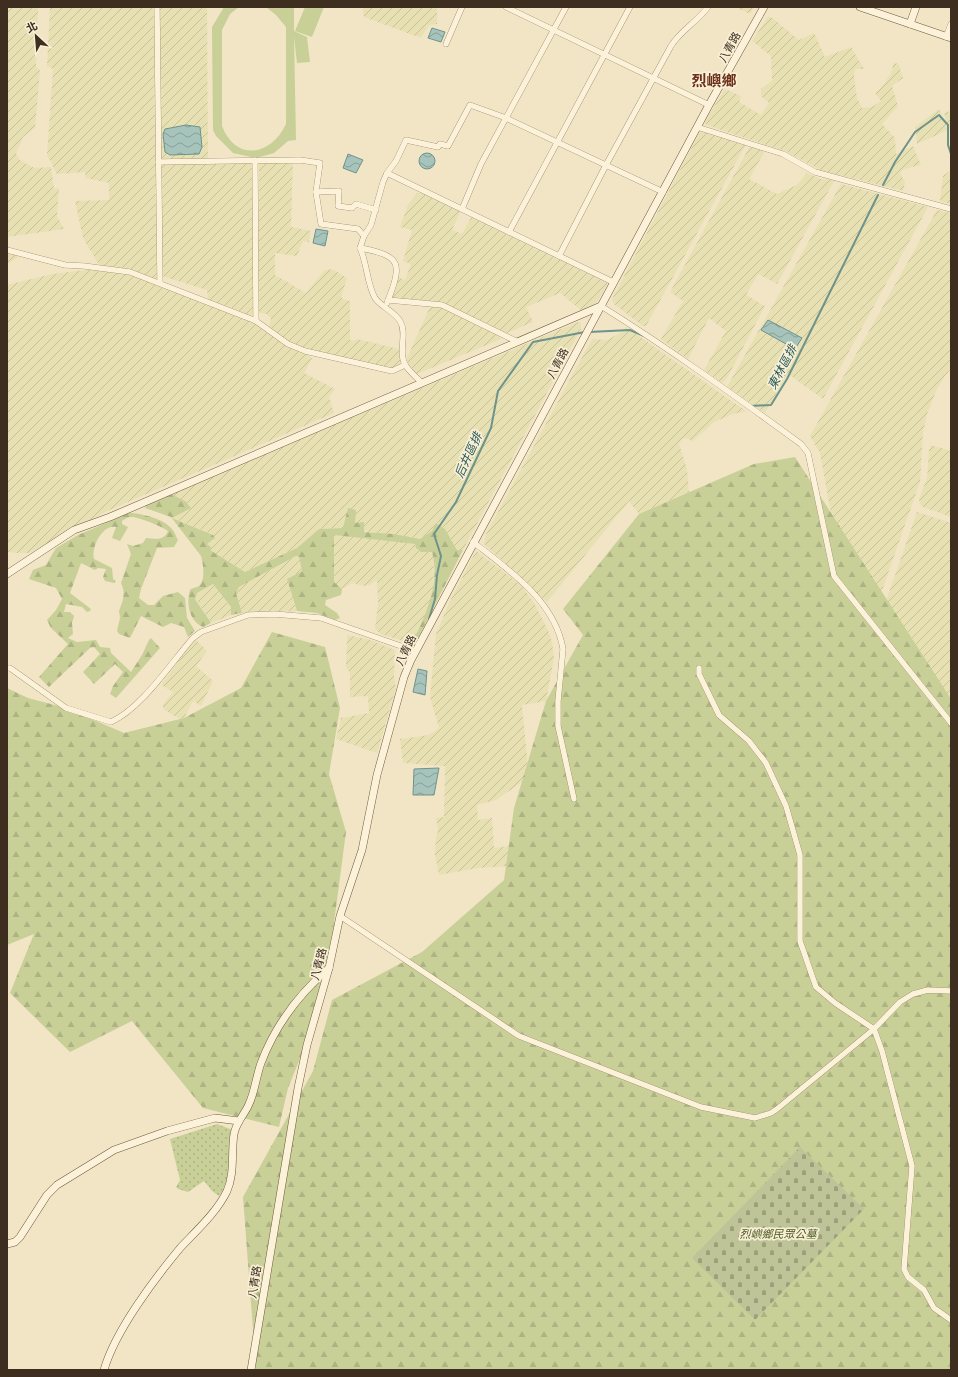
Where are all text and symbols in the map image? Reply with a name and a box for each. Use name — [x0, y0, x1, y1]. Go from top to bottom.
north arrow — [16, 16, 56, 56]
text: 北 — [23, 17, 40, 36]
street label: 八青路 — [714, 29, 744, 65]
district label: 烈嶼鄉 — [691, 70, 737, 90]
water label: 東林區排 — [763, 340, 802, 392]
street label: 八青路 — [543, 345, 571, 381]
water label: 后井區排 — [450, 428, 487, 480]
street label: 八青路 — [391, 632, 419, 668]
street label: 八青路 — [307, 946, 329, 982]
park label: 烈嶼鄉民眾公墓 — [740, 1226, 818, 1241]
street label: 八青路 — [244, 1265, 264, 1299]

